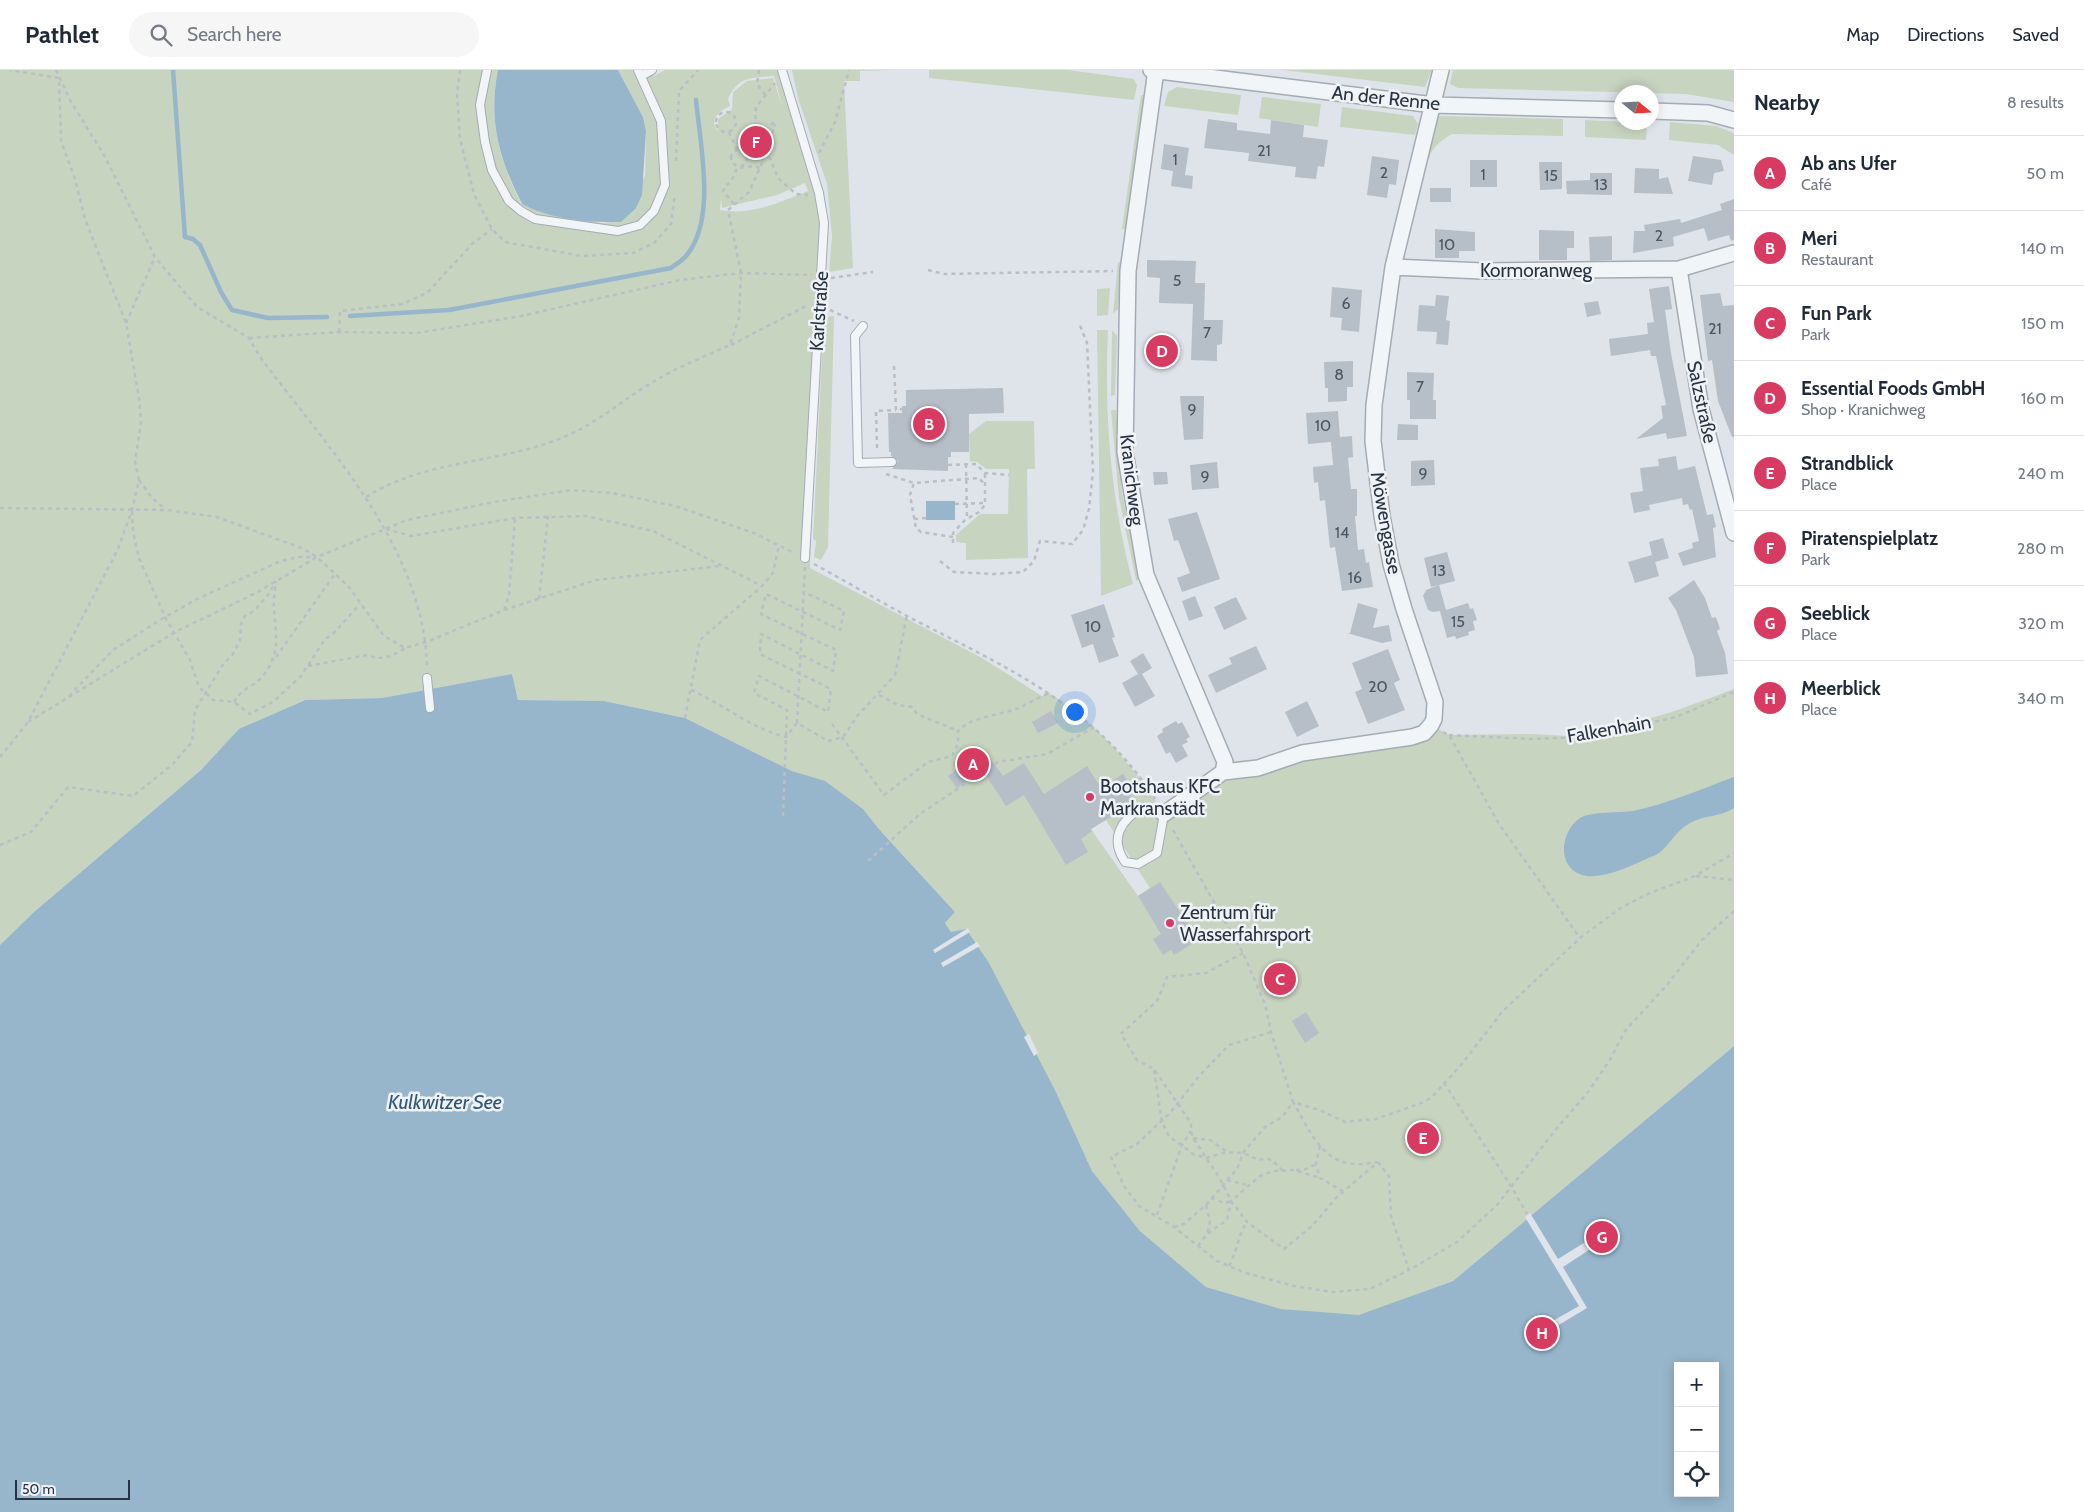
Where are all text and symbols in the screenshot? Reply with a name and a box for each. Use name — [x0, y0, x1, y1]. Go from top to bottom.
search box — [129, 12, 479, 57]
text: Pathlet — [25, 20, 99, 49]
icon: search — [147, 21, 175, 49]
text: Search here — [187, 23, 281, 46]
text: Map — [1846, 24, 1879, 46]
text: Directions — [1907, 24, 1984, 46]
text: Saved — [2012, 24, 2059, 46]
street label: An der Renne — [1331, 81, 1442, 115]
north arrow — [1614, 85, 1659, 130]
text: Nearby — [1754, 90, 1820, 115]
text: 8 results — [2007, 93, 2064, 112]
pin: F — [740, 123, 772, 161]
house number: 21 — [1257, 141, 1271, 160]
house number: 1 — [1172, 150, 1178, 169]
text: Ab ans Ufer — [1801, 152, 1896, 175]
house number: 2 — [1380, 163, 1388, 182]
text: A — [1765, 164, 1775, 183]
text: 50 m — [2027, 164, 2064, 183]
house number: 1 — [1480, 165, 1486, 184]
house number: 15 — [1544, 166, 1558, 185]
house number: 13 — [1594, 175, 1608, 194]
text: Café — [1801, 175, 1832, 194]
house number: 2 — [1655, 226, 1663, 245]
text: Meri — [1801, 227, 1837, 250]
house number: 10 — [1439, 235, 1455, 254]
text: B — [1765, 239, 1775, 258]
text: 140 m — [2021, 239, 2064, 258]
text: Restaurant — [1801, 250, 1873, 269]
street label: Kormoranweg — [1480, 259, 1593, 282]
street label: Karlstraße — [805, 270, 833, 352]
house number: 5 — [1173, 271, 1181, 290]
house number: 6 — [1341, 294, 1351, 313]
text: Fun Park — [1801, 302, 1872, 325]
text: C — [1765, 314, 1775, 333]
text: 150 m — [2021, 314, 2064, 333]
house number: 21 — [1708, 319, 1722, 338]
house number: 7 — [1203, 323, 1211, 342]
text: Park — [1801, 325, 1830, 344]
pin: D — [1146, 332, 1178, 370]
street label: Salzstraße — [1682, 359, 1722, 445]
house number: 8 — [1334, 365, 1344, 384]
house number: 7 — [1416, 377, 1424, 396]
text: Essential Foods GmbH — [1801, 377, 1985, 400]
text: D — [1764, 389, 1776, 408]
text: 160 m — [2021, 389, 2064, 408]
house number: 9 — [1187, 400, 1197, 419]
text: Shop · Kranichweg — [1801, 400, 1925, 419]
pin: B — [913, 405, 945, 443]
house number: 10 — [1315, 416, 1331, 435]
street label: Kranichweg — [1115, 433, 1149, 528]
text: Strandblick — [1801, 452, 1894, 475]
house number: 9 — [1418, 464, 1428, 483]
text: E — [1765, 464, 1775, 483]
text: 240 m — [2018, 464, 2064, 483]
house number: 9 — [1200, 467, 1210, 486]
street label: Möwengasse — [1366, 470, 1406, 576]
text: Place — [1801, 475, 1837, 494]
house number: 14 — [1335, 523, 1349, 542]
text: Piratenspielplatz — [1801, 527, 1938, 550]
text: F — [1766, 539, 1774, 558]
text: 280 m — [2017, 539, 2064, 558]
text: Park — [1801, 550, 1830, 569]
house number: 13 — [1432, 561, 1446, 580]
house number: 16 — [1348, 568, 1362, 587]
text: Seeblick — [1801, 602, 1870, 625]
house number: 15 — [1451, 612, 1465, 631]
text: G — [1765, 614, 1775, 633]
text: 320 m — [2018, 614, 2064, 633]
house number: 10 — [1085, 617, 1101, 636]
text: Place — [1801, 625, 1837, 644]
house number: 20 — [1368, 677, 1388, 696]
text: Meerblick — [1801, 677, 1881, 700]
text: H — [1764, 689, 1776, 708]
text: 340 m — [2017, 689, 2064, 708]
your location — [1062, 699, 1088, 725]
text: Place — [1801, 700, 1837, 719]
street label: Falkenhain — [1565, 710, 1653, 748]
pin: A — [957, 745, 989, 783]
place label: Bootshaus KFC Markranstädt — [1100, 775, 1220, 820]
marker: Bootshaus KFC Markranstädt — [1084, 791, 1096, 803]
place label: Zentrum für Wasserfahrsport — [1180, 901, 1311, 946]
marker: Zentrum für Wasserfahrsport — [1164, 917, 1176, 929]
pin: C — [1264, 960, 1296, 998]
water label: Kulkwitzer See — [388, 1090, 502, 1114]
pin: E — [1407, 1119, 1439, 1157]
pin: G — [1586, 1218, 1618, 1256]
pin: H — [1526, 1314, 1558, 1352]
map controls — [1674, 1362, 1719, 1497]
button: + — [1674, 1362, 1719, 1407]
button: − — [1674, 1407, 1719, 1452]
button: locate — [1674, 1452, 1719, 1497]
scale bar — [15, 1477, 130, 1500]
text: 50 m — [22, 1480, 55, 1498]

